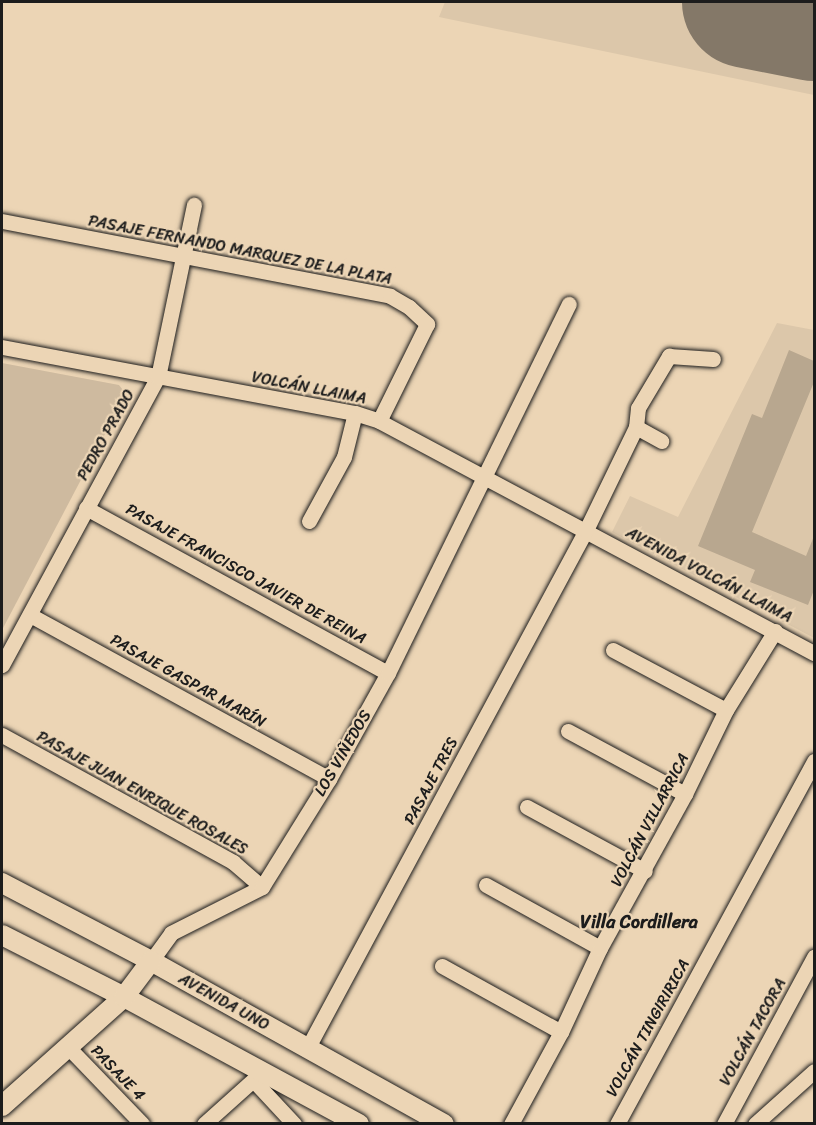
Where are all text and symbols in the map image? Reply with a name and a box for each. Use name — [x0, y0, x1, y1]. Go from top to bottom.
street label: PASAJE FERNANDO MARQUEZ DE LA PLATA — [86, 211, 394, 289]
street label: VOLCÁN LLAIMA — [250, 367, 368, 409]
street label: PEDRO PRADO — [73, 386, 139, 484]
street label: PASAJE FRANCISCO JAVIER DE REINA — [122, 500, 370, 648]
street label: AVENIDA VOLCÁN LLAIMA — [623, 523, 795, 627]
street label: PASAJE GASPAR MARÍN — [107, 630, 269, 732]
street label: LOS VIÑEDOS — [311, 707, 375, 799]
street label: PASAJE JUAN ENRIQUE ROSALES — [33, 727, 251, 859]
street label: PASAJE TRES — [400, 734, 462, 828]
street label: VOLCÁN VILLARRICA — [607, 750, 693, 890]
district label: Villa Cordillera — [580, 911, 698, 933]
street label: VOLCÁN TINGIRIRICA — [602, 956, 694, 1100]
street label: AVENIDA UNO — [175, 969, 273, 1035]
street label: VOLCÁN TACORA — [715, 975, 791, 1089]
street label: PASAJE 4 — [87, 1041, 149, 1105]

